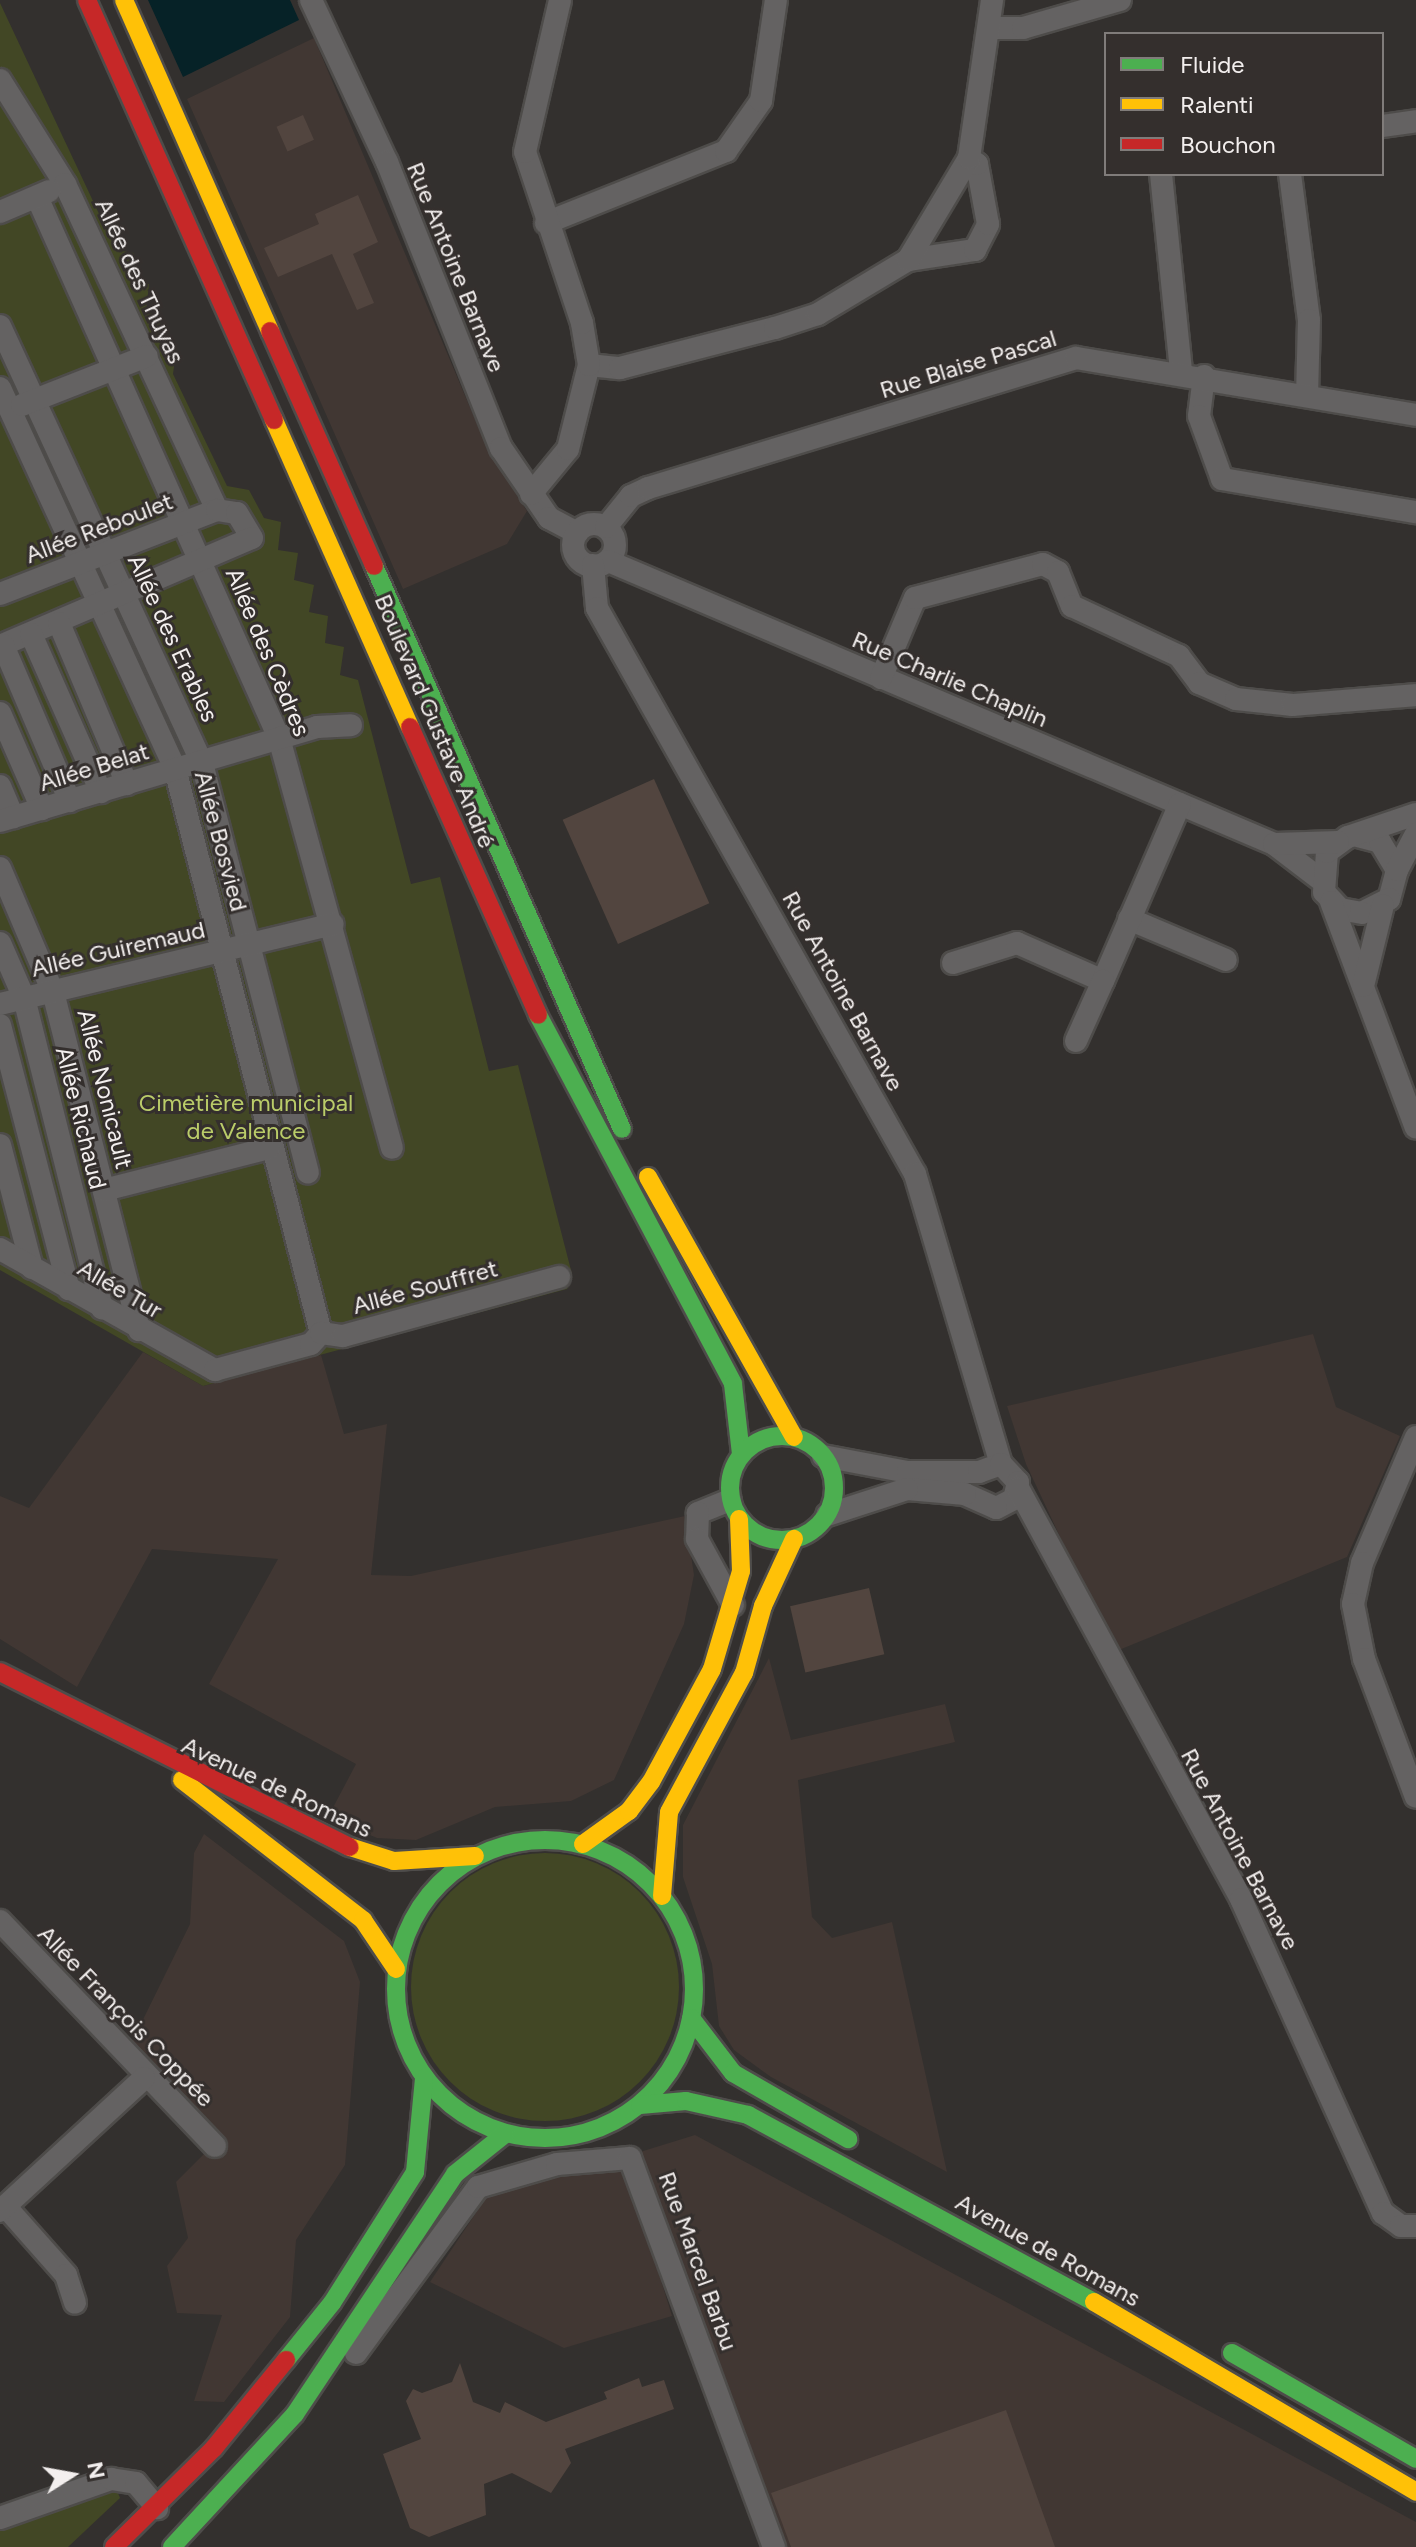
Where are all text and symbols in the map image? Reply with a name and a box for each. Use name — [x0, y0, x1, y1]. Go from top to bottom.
legend — [1104, 32, 1384, 176]
text: Fluide — [1180, 50, 1244, 79]
text: Ralenti — [1180, 90, 1254, 119]
text: Bouchon — [1180, 130, 1276, 159]
street label: Rue Antoine Barnave — [401, 158, 511, 376]
street label: Allée des Thuyas — [89, 194, 191, 368]
street label: Rue Blaise Pascal — [876, 323, 1060, 405]
street label: Allée Reboulet — [21, 487, 177, 569]
street label: Allée des Erables — [122, 550, 224, 726]
street label: Allée des Cèdres — [220, 563, 316, 741]
street label: Boulevard Gustave André — [368, 590, 502, 852]
street label: Rue Charlie Chaplin — [848, 625, 1052, 733]
street label: Allée Belat — [36, 737, 152, 797]
street label: Allée Bosvied — [188, 768, 254, 914]
street label: Rue Antoine Barnave — [776, 886, 910, 1096]
street label: Allée Guiremaud — [28, 915, 208, 983]
street label: Allée Nonicault — [71, 1006, 139, 1172]
street label: Allée Richaud — [49, 1044, 113, 1192]
park label: Cimetière municipal de Valence — [139, 1089, 353, 1145]
street label: Allée Tur — [73, 1253, 167, 1325]
street label: Allée Souffret — [349, 1254, 501, 1320]
street label: Avenue de Romans — [177, 1730, 377, 1844]
street label: Rue Antoine Barnave — [1175, 1743, 1305, 1955]
street label: Allée François Coppée — [32, 1919, 220, 2113]
street label: Rue Marcel Barbu — [652, 2168, 744, 2354]
street label: Avenue de Romans — [951, 2187, 1145, 2313]
north arrow — [32, 2435, 112, 2515]
text: N — [81, 2459, 111, 2481]

